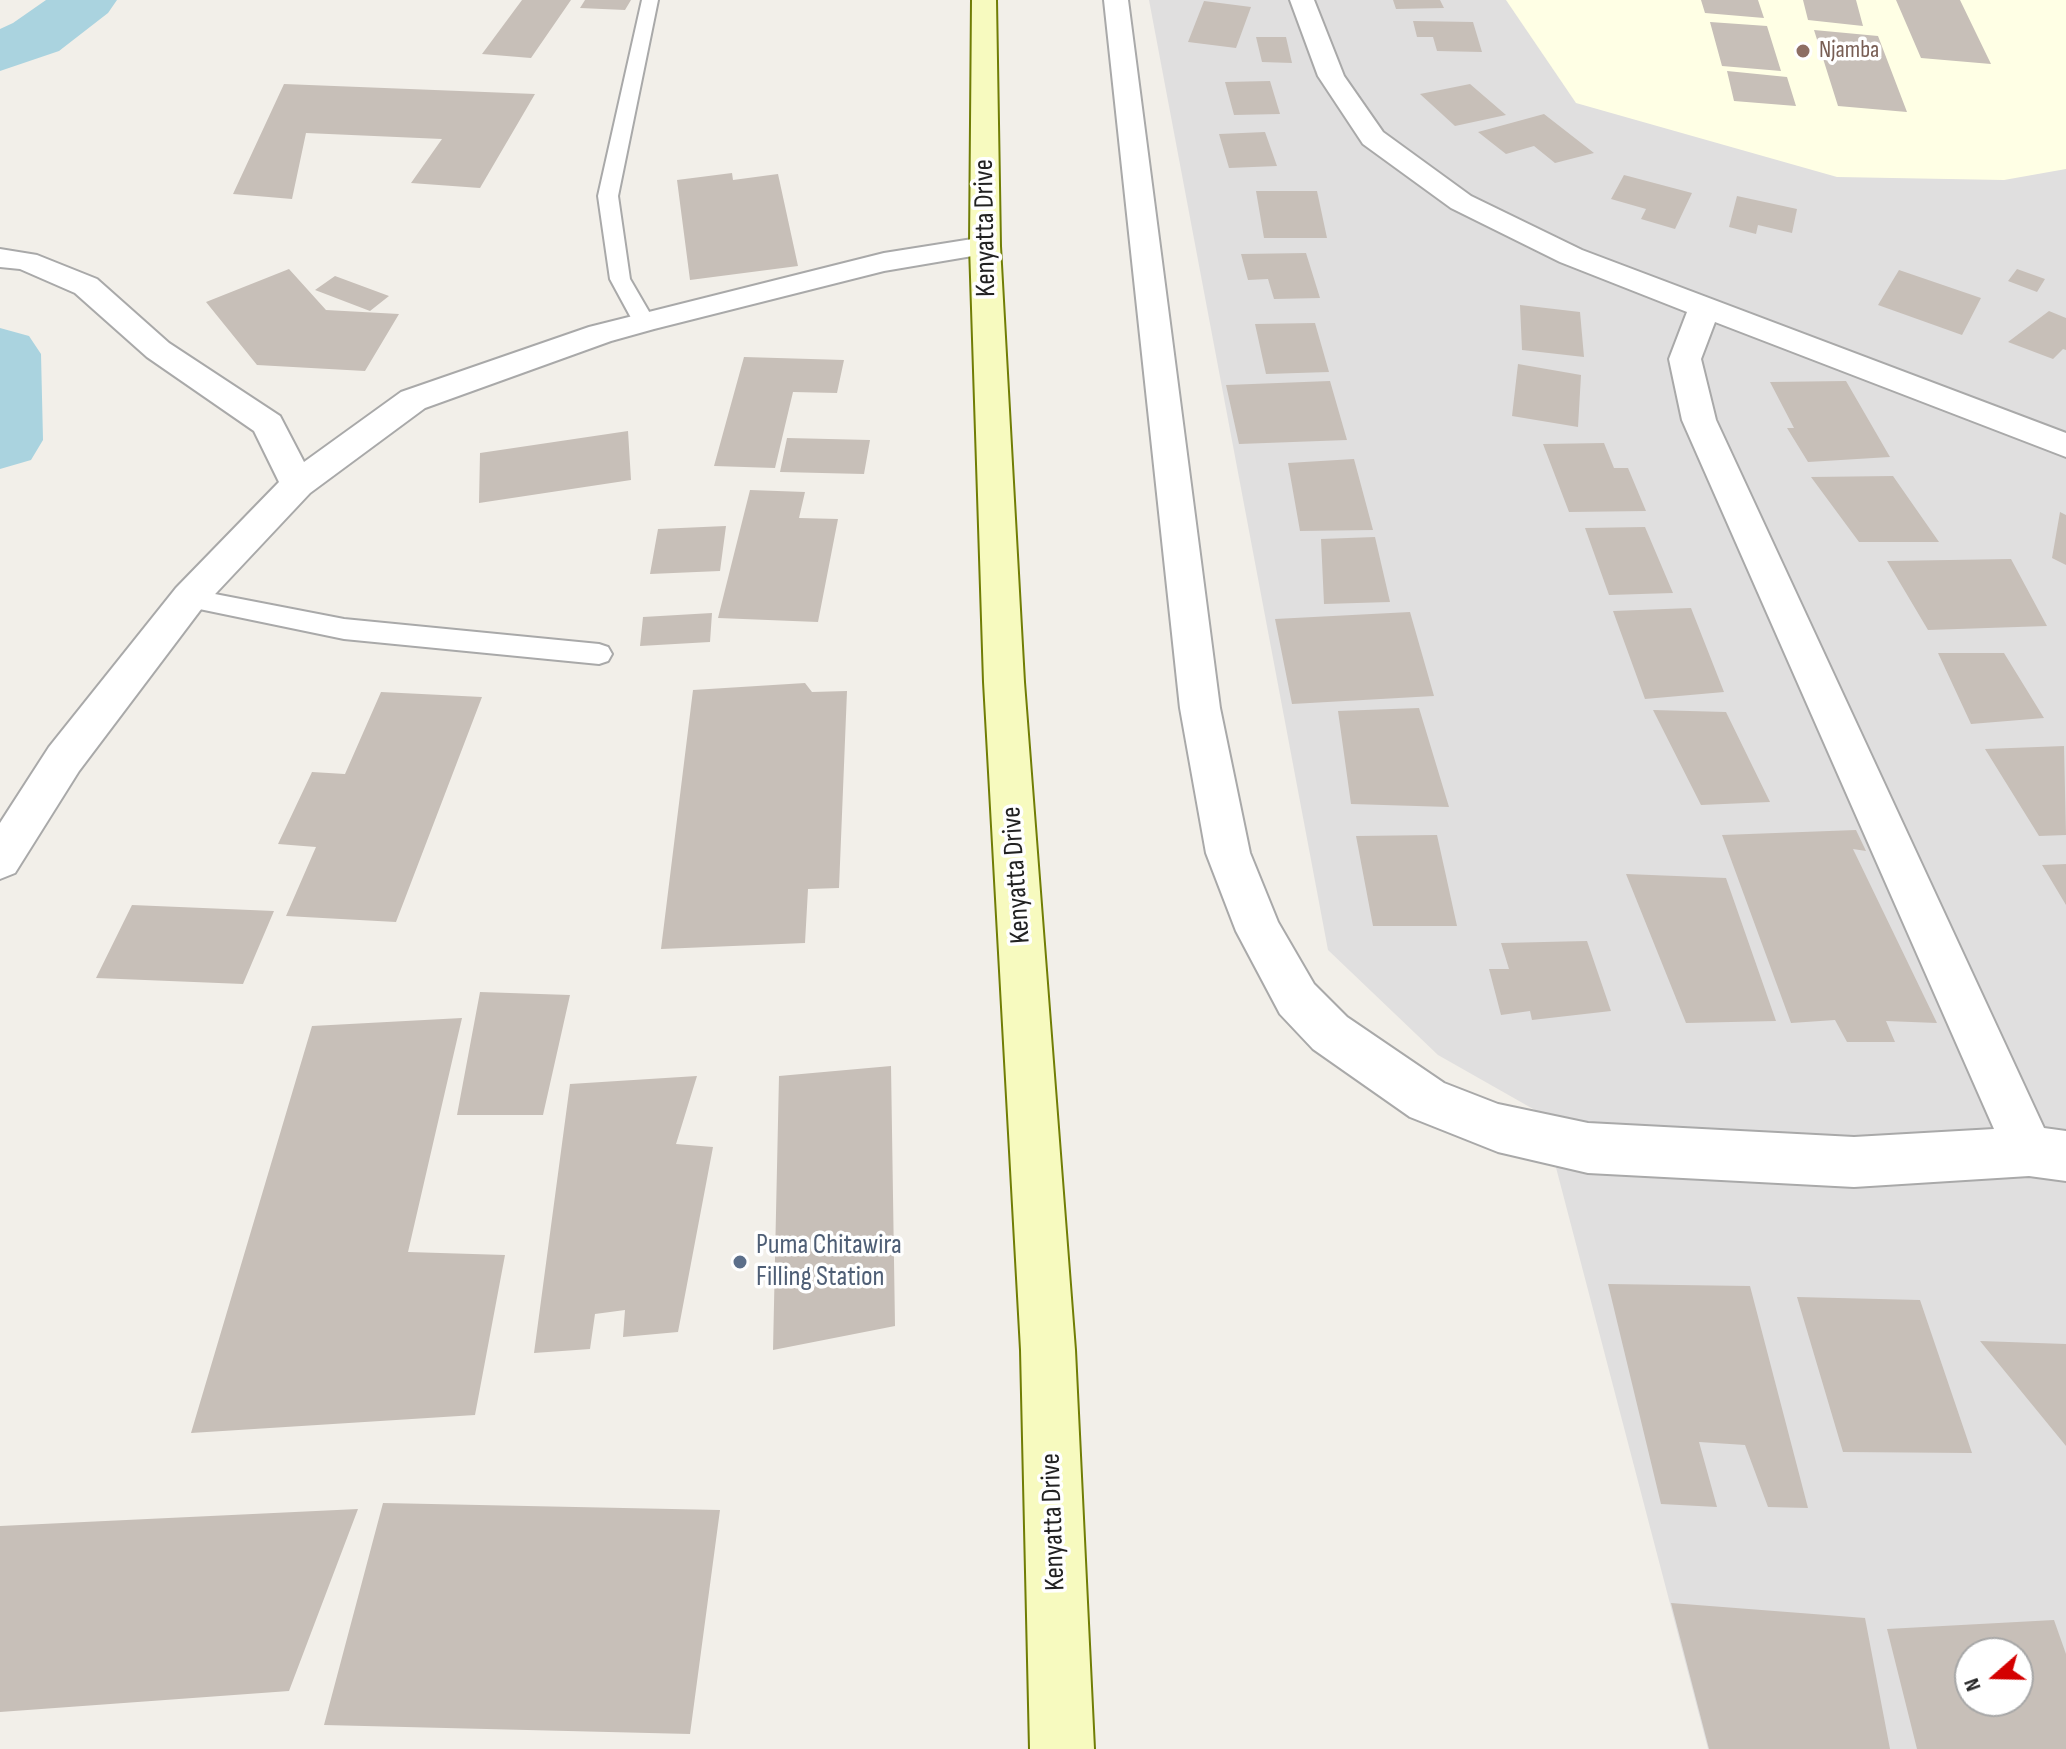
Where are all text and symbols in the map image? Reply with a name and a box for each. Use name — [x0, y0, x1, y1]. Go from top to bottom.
place label: Njamba — [1819, 37, 1879, 65]
marker: Njamba — [1794, 42, 1812, 60]
street label: Kenyatta Drive — [968, 159, 1004, 297]
street label: Kenyatta Drive — [995, 805, 1039, 945]
place label: Puma Chitawira Filling Station — [756, 1229, 902, 1295]
marker: Puma Chitawira Filling Station — [731, 1253, 749, 1271]
street label: Kenyatta Drive — [1035, 1453, 1073, 1591]
north arrow — [1954, 1637, 2034, 1717]
text: N — [1958, 1675, 1988, 1695]

